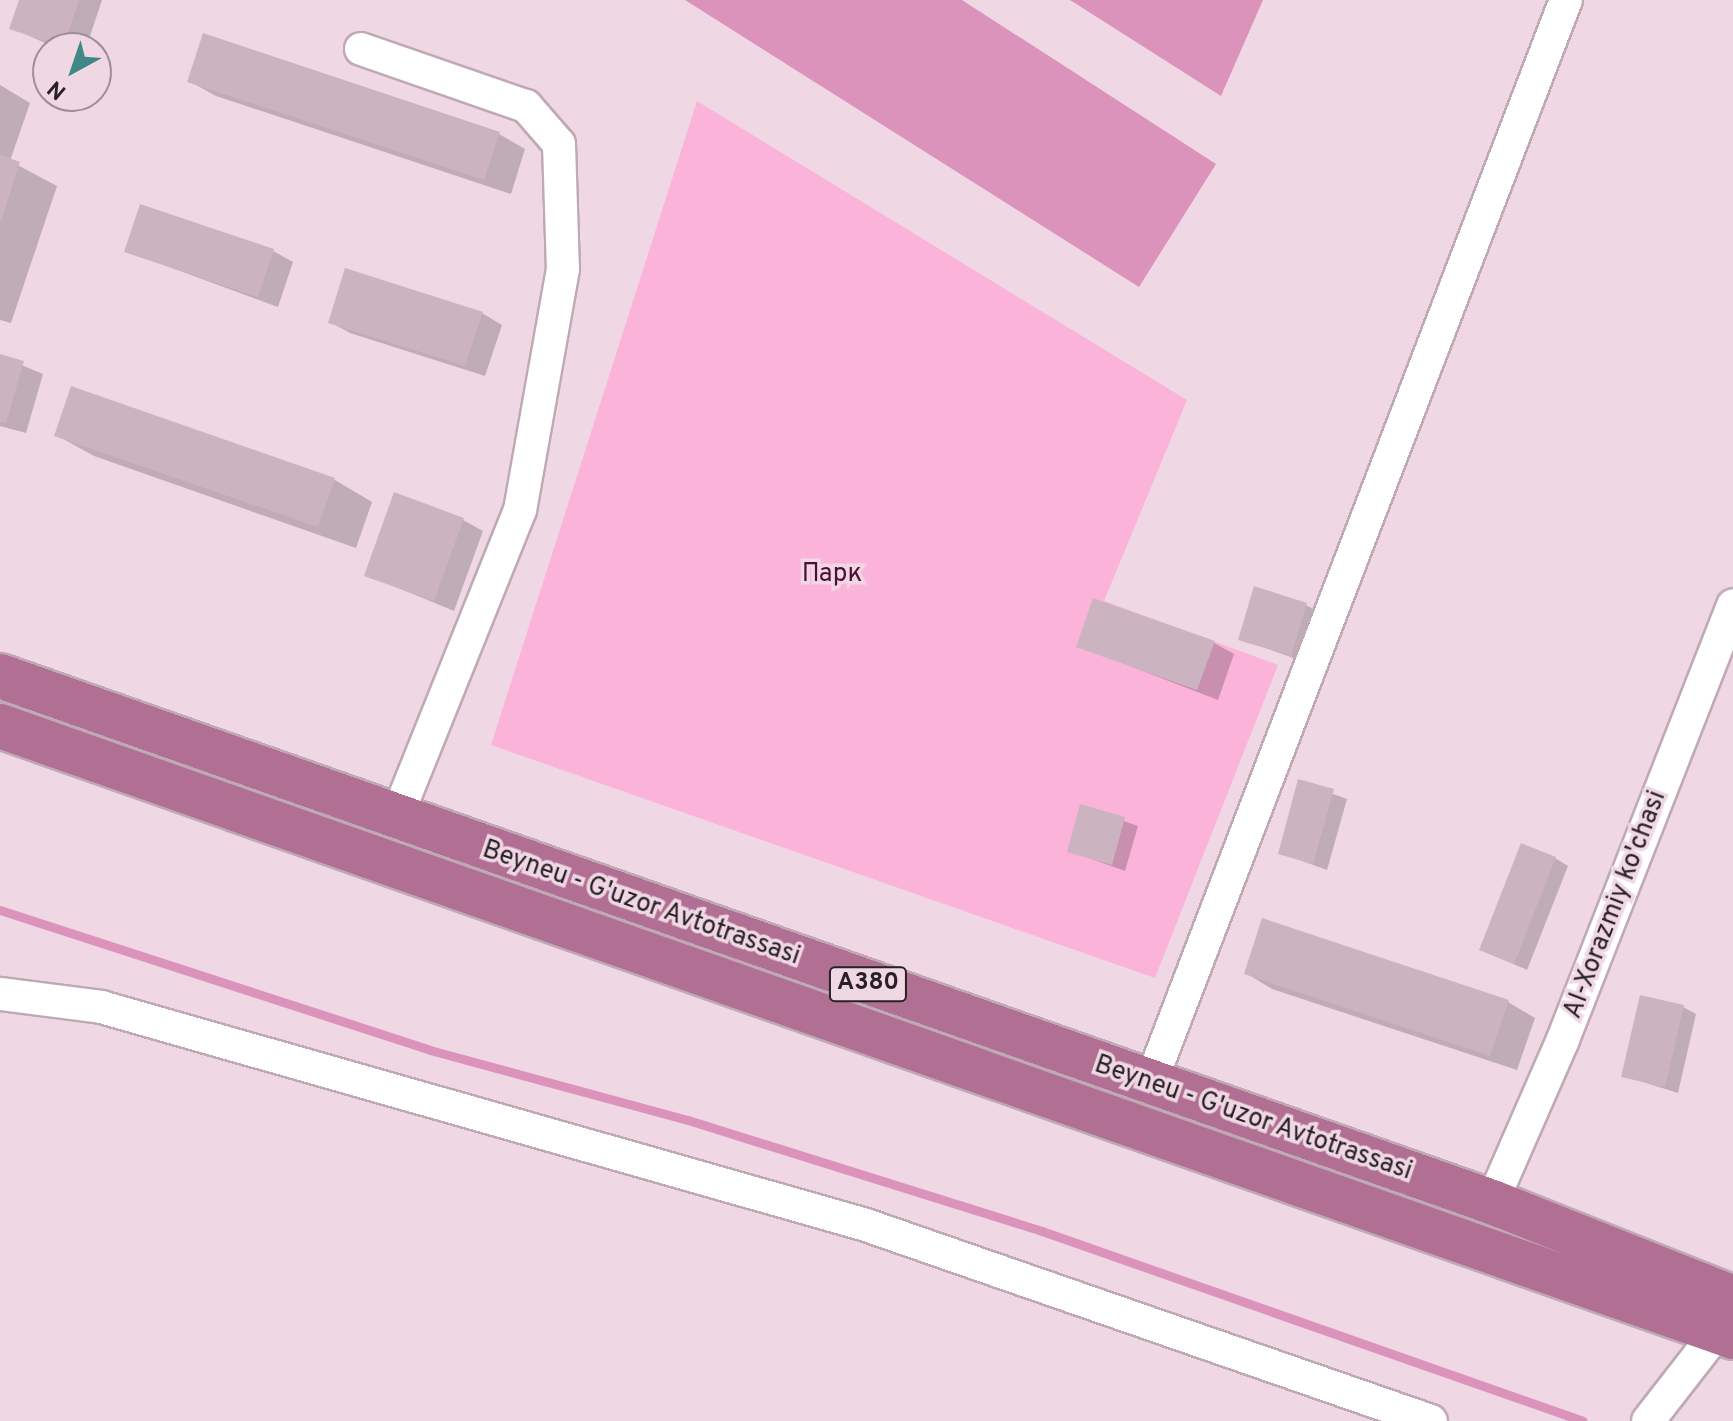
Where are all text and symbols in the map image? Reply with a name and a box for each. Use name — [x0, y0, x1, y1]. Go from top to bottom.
north arrow — [32, 32, 112, 112]
text: N — [43, 74, 72, 105]
park label: Парк — [802, 559, 862, 591]
street label: Al-Xorazmiy ko'chasi — [1558, 787, 1674, 1023]
street label: Beyneu - G'uzor Avtotrassasi — [478, 835, 804, 973]
road number: A380 — [828, 964, 908, 1004]
street label: Beyneu - G'uzor Avtotrassasi — [1090, 1050, 1416, 1188]

